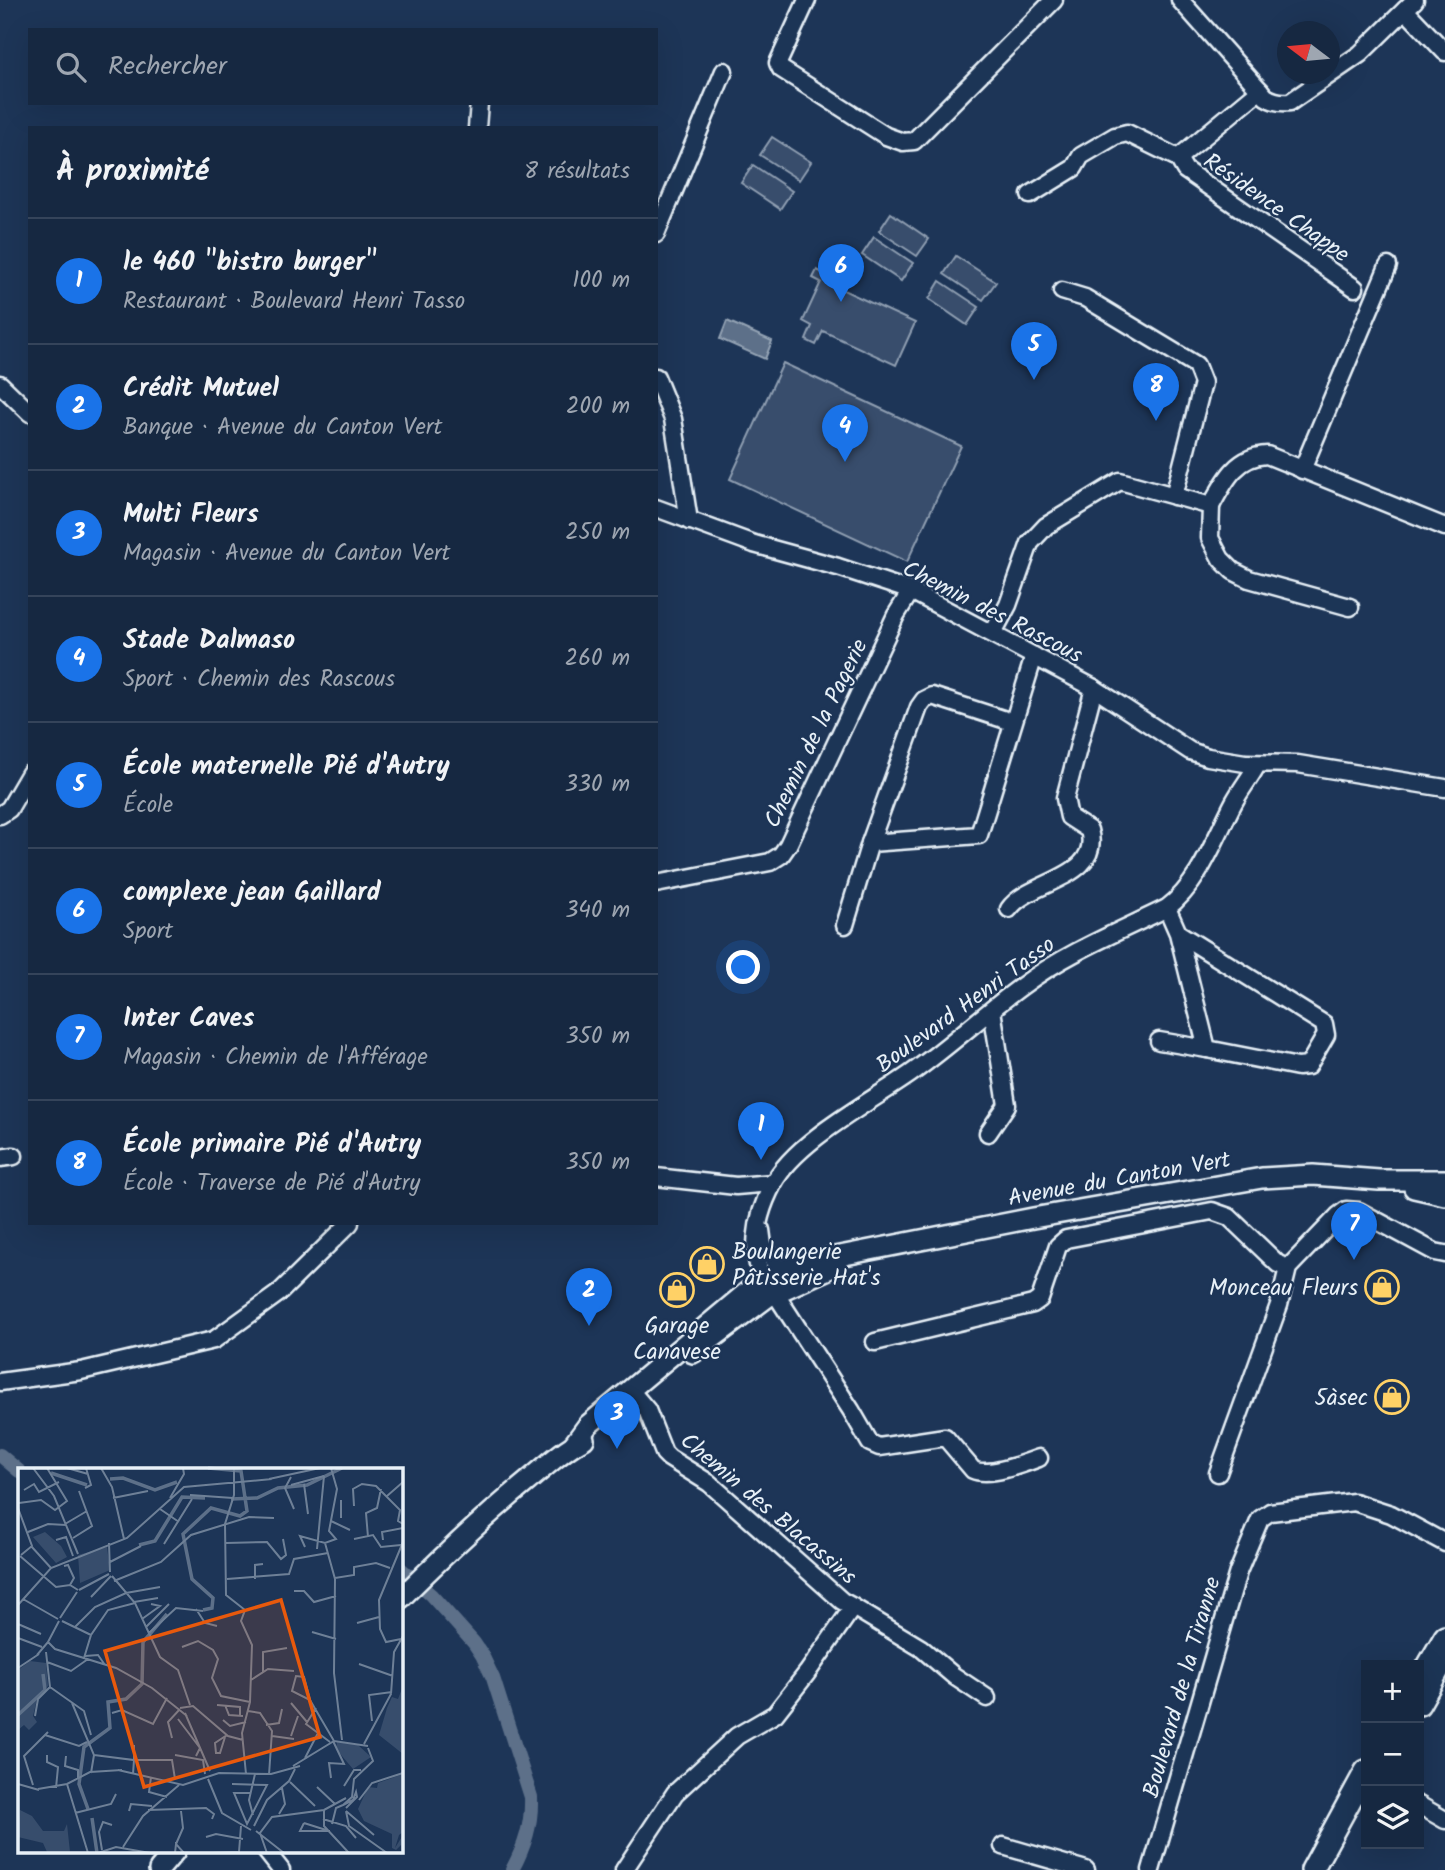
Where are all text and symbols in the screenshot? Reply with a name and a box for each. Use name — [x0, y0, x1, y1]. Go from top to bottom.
north arrow — [1277, 21, 1340, 84]
search box — [28, 28, 658, 105]
text: Rechercher — [108, 46, 227, 88]
icon: search — [52, 48, 90, 86]
street label: Résidence Chappe — [1195, 145, 1357, 273]
text: À proximité — [56, 148, 209, 196]
text: 8 résultats — [524, 154, 630, 190]
text: le 460 "bistro burger" — [123, 242, 377, 284]
pin: 6 — [818, 244, 864, 302]
text: 1 — [76, 263, 82, 299]
text: 100 m — [572, 263, 630, 299]
text: Restaurant · Boulevard Henri Tasso — [123, 284, 465, 320]
pin: 5 — [1011, 322, 1057, 380]
pin: 8 — [1133, 363, 1179, 421]
text: Crédit Mutuel — [123, 368, 279, 410]
text: 2 — [72, 389, 86, 425]
text: 200 m — [566, 389, 630, 425]
pin: 4 — [822, 404, 868, 462]
text: Banque · Avenue du Canton Vert — [123, 410, 442, 446]
text: Multi Fleurs — [123, 494, 259, 536]
text: 3 — [73, 515, 85, 551]
text: 250 m — [565, 515, 630, 551]
text: Magasin · Avenue du Canton Vert — [123, 536, 451, 572]
street label: Chemin des Rascous — [896, 552, 1089, 674]
text: Stade Dalmaso — [123, 620, 295, 662]
street label: Chemin de la Pagerie — [755, 633, 878, 835]
text: 4 — [73, 641, 85, 677]
text: 260 m — [565, 641, 630, 677]
text: Sport · Chemin des Rascous — [123, 662, 395, 698]
text: École maternelle Pié d'Autry — [123, 746, 450, 788]
text: 5 — [73, 767, 85, 803]
text: 330 m — [565, 767, 630, 803]
text: École — [123, 788, 173, 824]
text: complexe jean Gaillard — [123, 872, 381, 914]
text: 6 — [73, 893, 85, 929]
text: 340 m — [565, 893, 630, 929]
text: Sport — [123, 914, 173, 950]
street label: Boulevard Henri Tasso — [869, 928, 1063, 1083]
your location — [726, 950, 760, 984]
text: Inter Caves — [123, 998, 254, 1040]
text: 7 — [74, 1019, 84, 1055]
text: 350 m — [565, 1019, 630, 1055]
text: Magasin · Chemin de l'Afférage — [123, 1040, 428, 1076]
pin: 1 — [738, 1102, 784, 1160]
text: École primaire Pié d'Autry — [123, 1124, 421, 1166]
street label: Avenue du Canton Vert — [1005, 1142, 1235, 1217]
text: 8 — [72, 1145, 86, 1181]
text: 350 m — [565, 1145, 630, 1181]
text: École · Traverse de Pié d'Autry — [123, 1166, 420, 1202]
pin: 7 — [1331, 1202, 1377, 1260]
place label: Boulangerie Pâtisserie Hat's — [732, 1235, 881, 1297]
shop icon: Boulangerie Pâtisserie Hat's — [688, 1245, 726, 1283]
pin: 2 — [566, 1268, 612, 1326]
shop icon: Monceau Fleurs — [1363, 1268, 1401, 1306]
shop icon: Garage Canavese — [658, 1271, 696, 1309]
place label: Monceau Fleurs — [1209, 1271, 1358, 1307]
place label: Garage Canavese — [633, 1309, 721, 1371]
shop icon: 5àsec — [1373, 1378, 1411, 1416]
place label: 5àsec — [1314, 1381, 1368, 1417]
pin: 3 — [594, 1391, 640, 1449]
street label: Chemin des Blacassins — [671, 1424, 864, 1595]
inset map — [18, 1468, 402, 1853]
street label: Boulevard de la Tiranne — [1134, 1573, 1232, 1802]
map controls — [1361, 1660, 1424, 1849]
button: + — [1361, 1660, 1424, 1723]
button: − — [1361, 1723, 1424, 1786]
button: layers — [1361, 1786, 1424, 1849]

